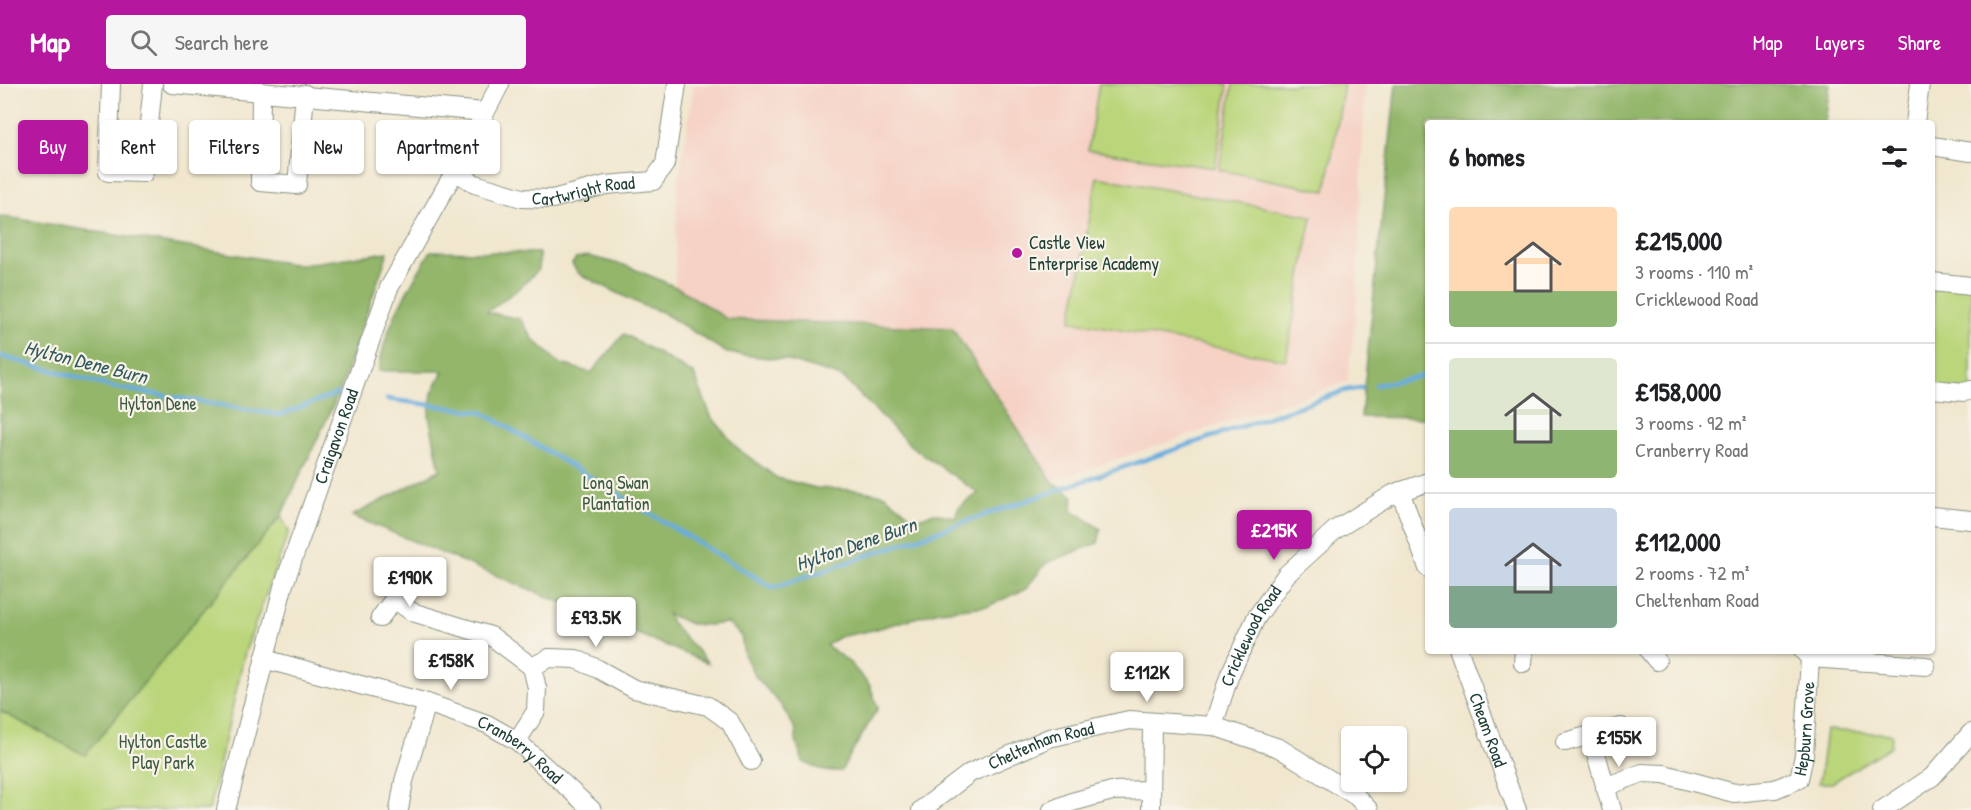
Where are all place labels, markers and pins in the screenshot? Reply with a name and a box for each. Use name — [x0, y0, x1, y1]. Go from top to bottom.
place label: Castle View Enterprise Academy — [1029, 230, 1160, 276]
marker: Castle View Enterprise Academy — [1010, 246, 1024, 260]
pin: £215K — [1232, 510, 1316, 561]
pin: £190K — [368, 557, 452, 608]
pin: £93.5K — [547, 597, 645, 648]
pin: £158K — [409, 640, 493, 691]
pin: £112K — [1105, 652, 1189, 703]
pin: £155K — [1577, 717, 1661, 768]

